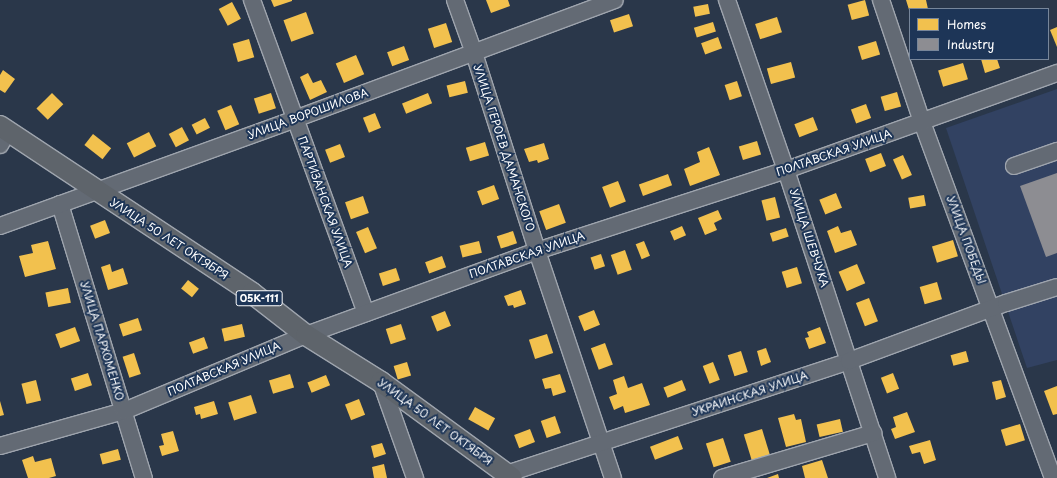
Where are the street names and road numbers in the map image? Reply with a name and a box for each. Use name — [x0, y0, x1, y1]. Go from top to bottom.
street label: УЛИЦА ГЕРОЕВ ДАМАНСКОГО — [471, 63, 537, 233]
street label: УЛИЦА ВОРОШИЛОВА — [246, 86, 370, 142]
street label: ПОЛТАВСКАЯ УЛИЦА — [775, 127, 893, 179]
street label: ПАРТИЗАНСКАЯ УЛИЦА — [295, 135, 355, 269]
street label: УЛИЦА ШЕВЧУКА — [787, 187, 831, 289]
street label: УЛИЦА ПОБЕДЫ — [944, 194, 988, 286]
street label: УЛИЦА 50 ЛЕТ ОКТЯБРЯ — [107, 196, 231, 282]
street label: ПОЛТАВСКАЯ УЛИЦА — [468, 229, 586, 281]
street label: УЛИЦА ПАРХОМЕНКО — [78, 280, 126, 402]
road number: 05К-111 — [235, 290, 283, 306]
street label: ПОЛТАВСКАЯ УЛИЦА — [166, 339, 282, 399]
street label: УКРАИНСКАЯ УЛИЦА — [690, 369, 810, 419]
street label: УЛИЦА 50 ЛЕТ ОКТЯБРЯ — [375, 376, 495, 468]

